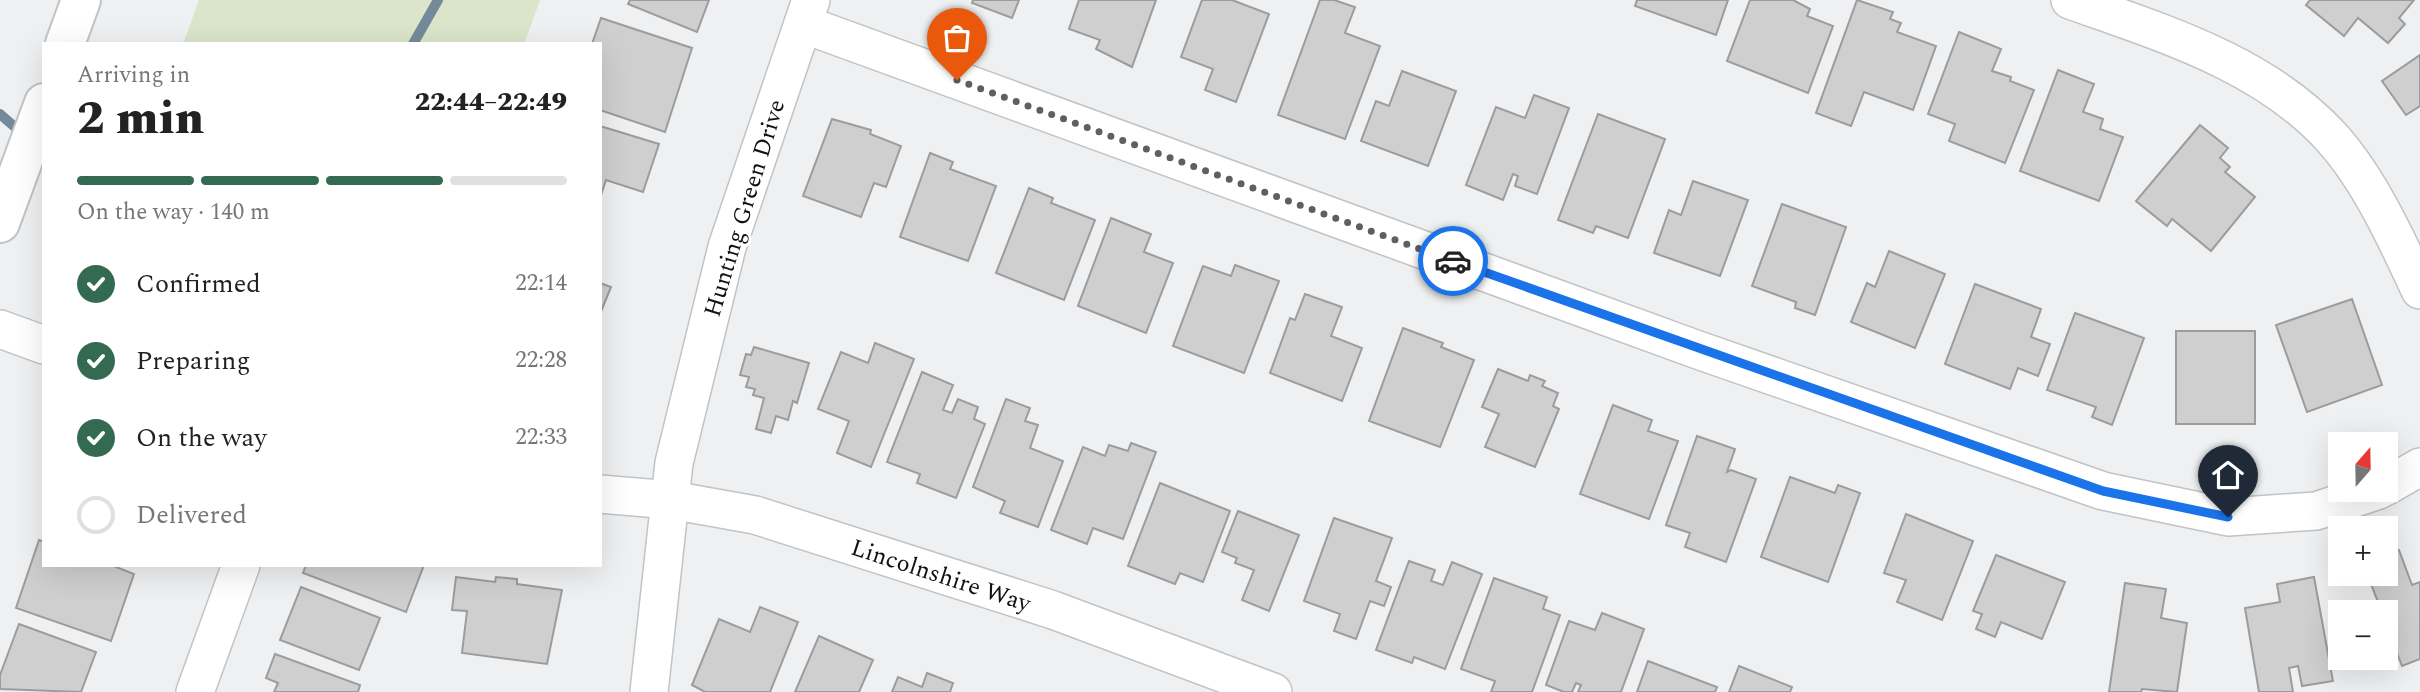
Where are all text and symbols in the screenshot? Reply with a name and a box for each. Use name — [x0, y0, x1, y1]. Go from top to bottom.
pin — [927, 8, 987, 80]
icon: bag — [938, 19, 976, 57]
text: Arriving in — [77, 58, 190, 93]
text: 22:44–22:49 — [415, 82, 567, 122]
text: 2 min — [77, 84, 204, 154]
street label: Hunting Green Drive — [695, 95, 795, 322]
text: On the way · 140 m — [77, 195, 270, 230]
courier — [1418, 226, 1488, 296]
icon: car — [1434, 242, 1472, 280]
text: Confirmed — [136, 264, 261, 304]
icon: check — [77, 265, 115, 303]
text: 22:14 — [515, 266, 567, 301]
text: Preparing — [136, 341, 250, 381]
icon: check — [77, 342, 115, 380]
text: 22:28 — [515, 343, 567, 378]
text: On the way — [136, 418, 267, 458]
icon: check — [77, 419, 115, 457]
text: 22:33 — [515, 420, 567, 455]
north arrow — [2328, 432, 2398, 502]
map controls — [2328, 432, 2398, 670]
pin — [2198, 445, 2258, 517]
icon: home — [2209, 456, 2247, 494]
text: Delivered — [136, 495, 247, 535]
button: + — [2328, 516, 2398, 586]
street label: Lincolnshire Way — [846, 530, 1037, 622]
button: − — [2328, 600, 2398, 670]

